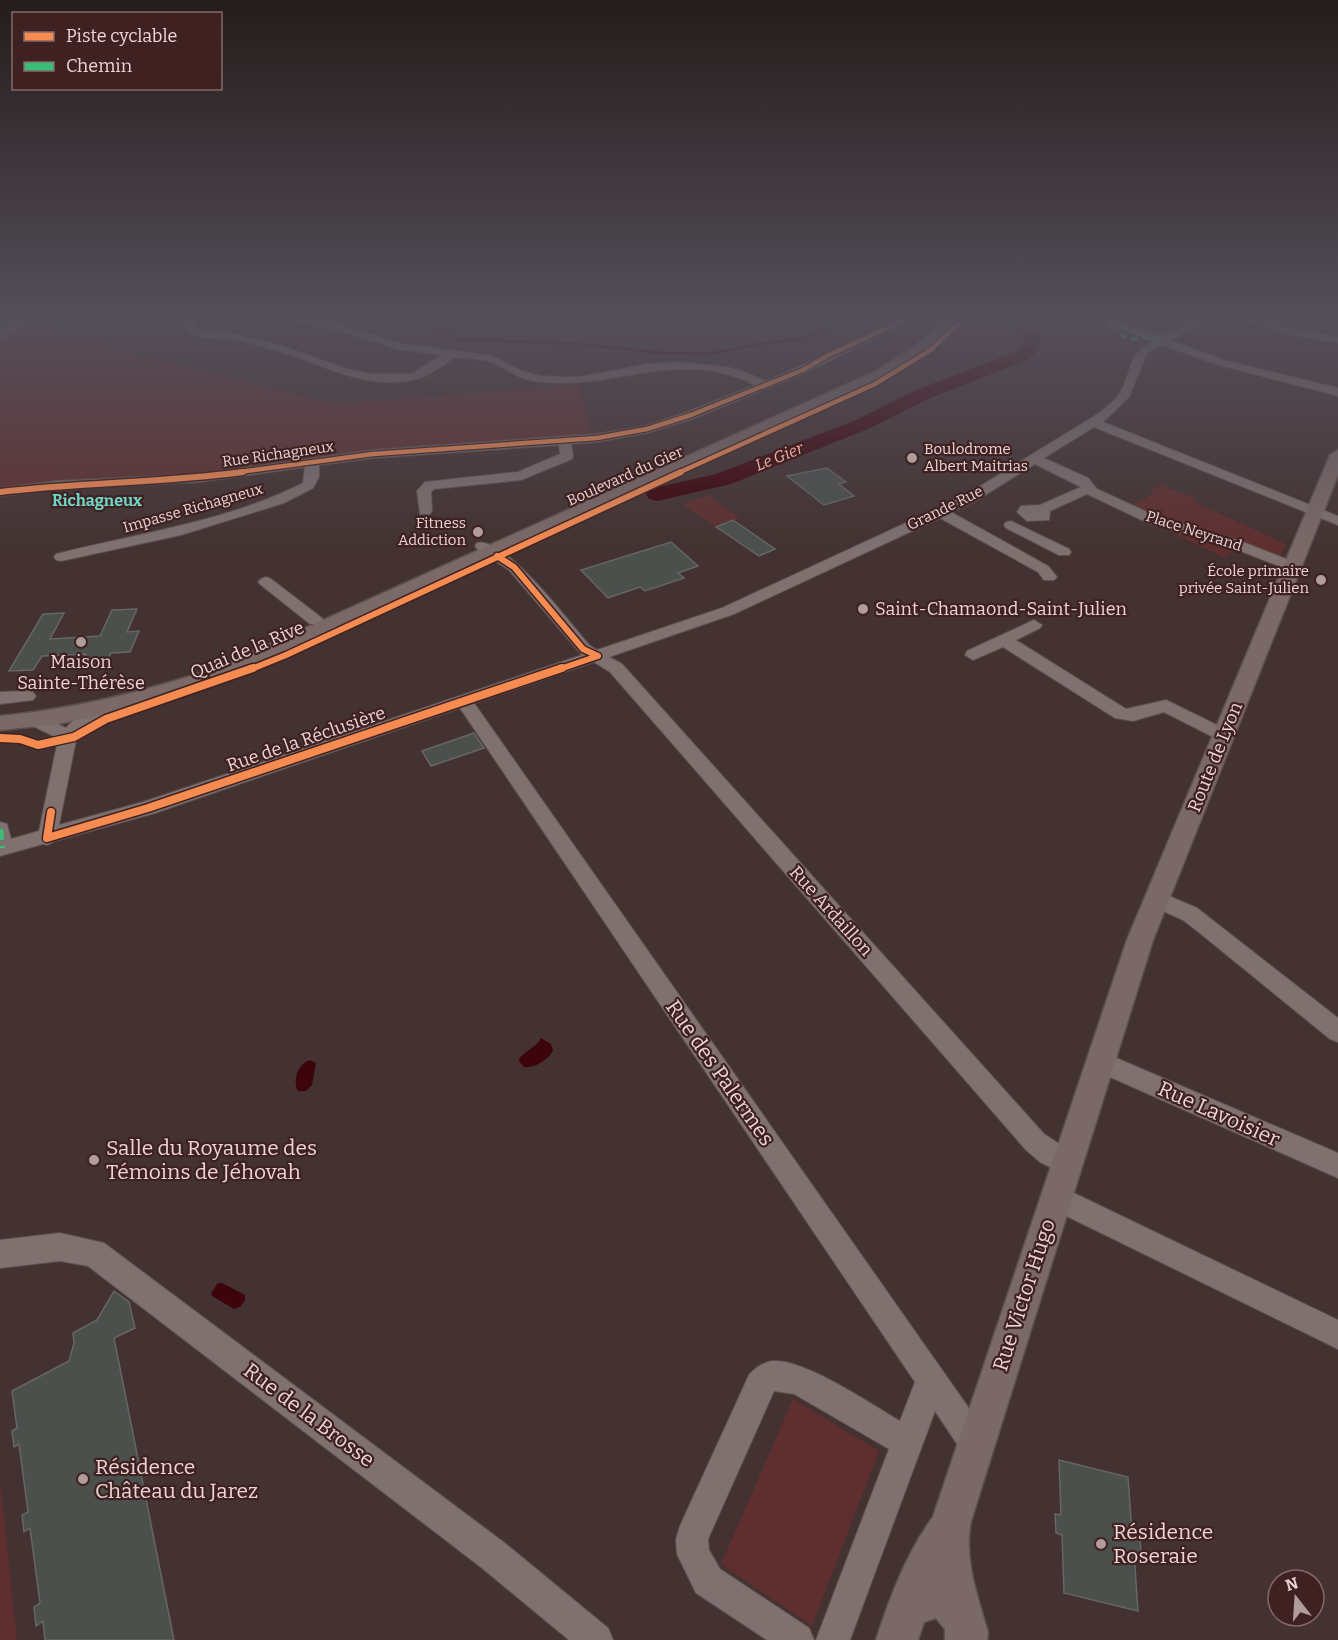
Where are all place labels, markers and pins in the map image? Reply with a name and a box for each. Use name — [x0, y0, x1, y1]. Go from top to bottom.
place label: Boulodrome Albert Maitrias — [924, 440, 1028, 475]
marker: Boulodrome Albert Maitrias — [905, 451, 919, 465]
place label: Fitness Addiction — [398, 514, 466, 549]
marker: Fitness Addiction — [471, 525, 485, 539]
place label: École primaire privée Saint-Julien — [1179, 562, 1309, 597]
marker: École primaire privée Saint-Julien — [1314, 573, 1328, 587]
place label: Saint-Chamaond-Saint-Julien — [875, 598, 1128, 620]
marker: Saint-Chamaond-Saint-Julien — [856, 602, 870, 616]
marker: Maison Sainte-Thérèse — [74, 635, 88, 649]
place label: Maison Sainte-Thérèse — [17, 651, 145, 694]
place label: Salle du Royaume des Témoins de Jéhovah — [106, 1135, 317, 1185]
marker: Salle du Royaume des Témoins de Jéhovah — [87, 1153, 101, 1167]
place label: Résidence Château du Jarez — [95, 1454, 258, 1504]
marker: Résidence Château du Jarez — [76, 1472, 90, 1486]
place label: Résidence Roseraie — [1113, 1519, 1213, 1569]
marker: Résidence Roseraie — [1094, 1537, 1108, 1551]

